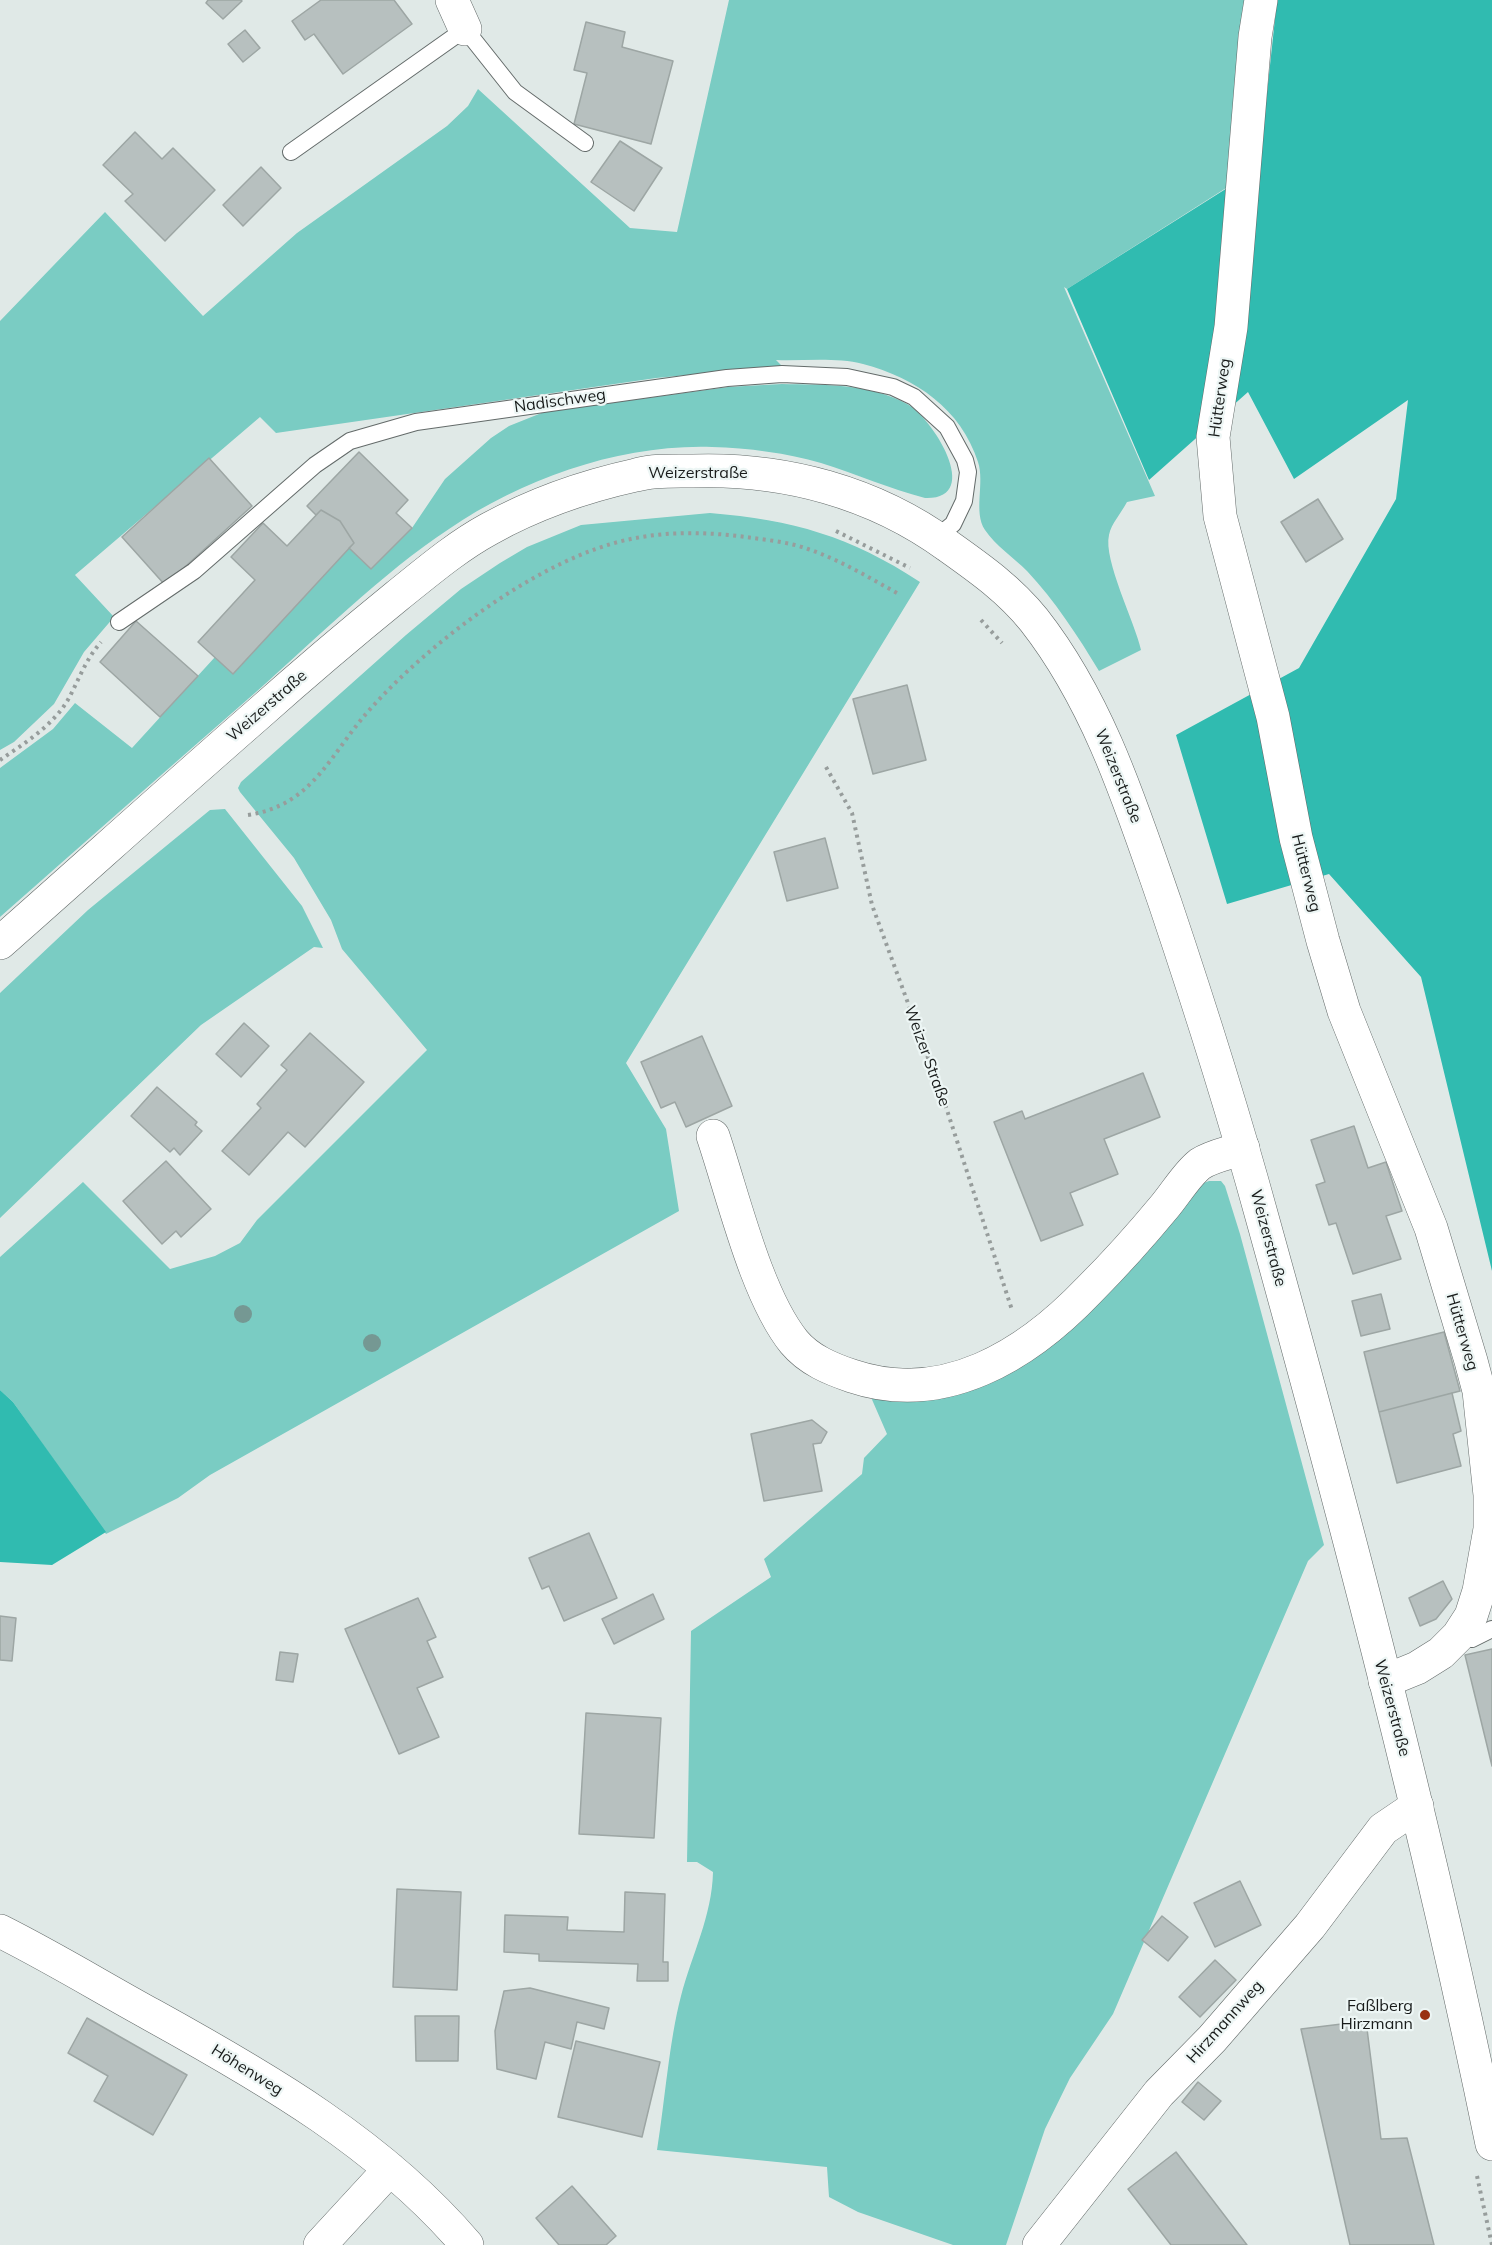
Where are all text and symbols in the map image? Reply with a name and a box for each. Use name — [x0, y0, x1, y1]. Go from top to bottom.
street label: Hütterweg — [1205, 357, 1235, 439]
street label: Nadischweg — [513, 385, 607, 417]
street label: Weizerstraße — [648, 463, 748, 483]
street label: Weizerstraße — [223, 666, 311, 746]
street label: Weizerstraße — [1090, 726, 1146, 826]
street label: Hütterweg — [1287, 832, 1325, 914]
street label: Weizer Straße — [900, 1003, 954, 1109]
street label: Weizerstraße — [1246, 1187, 1290, 1289]
street label: Hütterweg — [1442, 1291, 1482, 1373]
street label: Weizerstraße — [1370, 1657, 1414, 1759]
street label: Hirzmannweg — [1183, 1977, 1267, 2067]
place label: Faßlberg Hirzmann — [1340, 1996, 1413, 2034]
marker: Faßlberg Hirzmann — [1418, 2008, 1432, 2022]
street label: Höhenweg — [208, 2040, 286, 2100]

